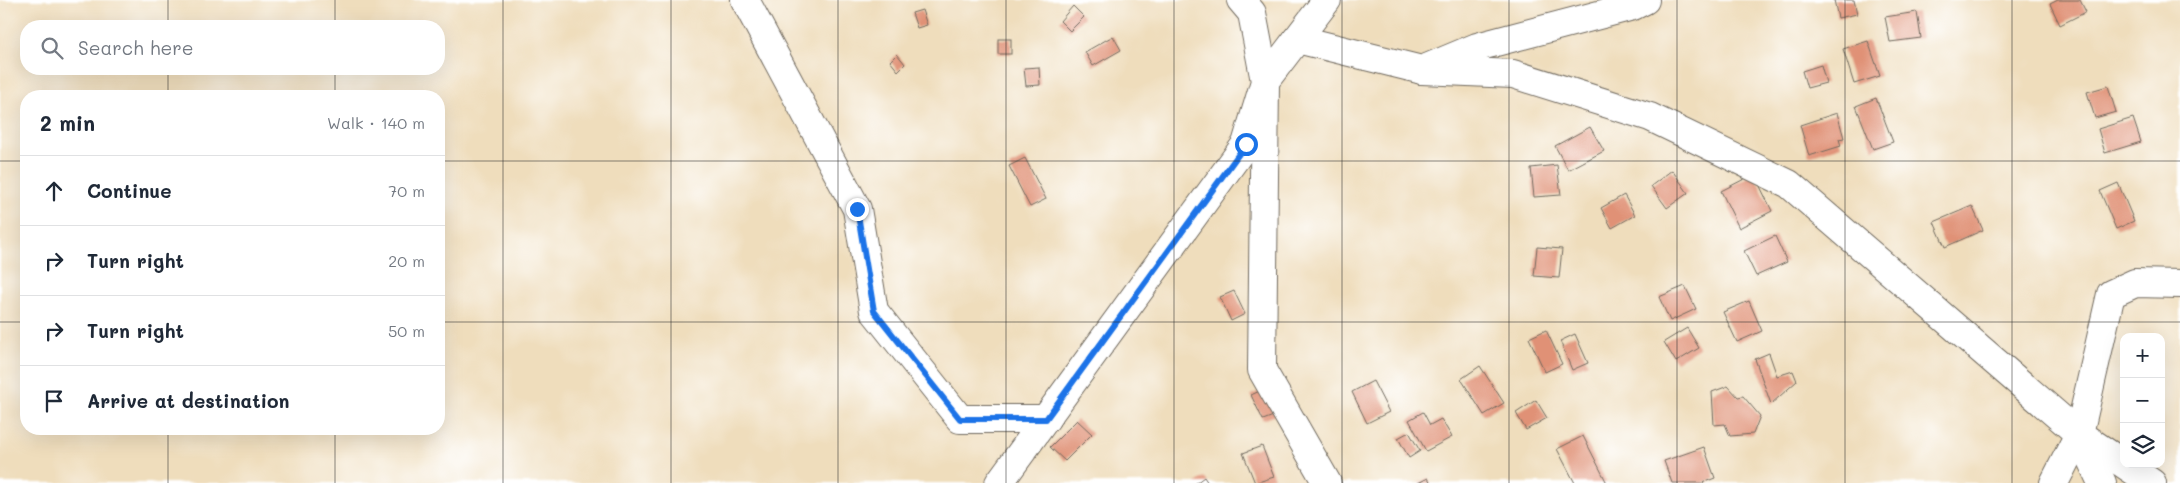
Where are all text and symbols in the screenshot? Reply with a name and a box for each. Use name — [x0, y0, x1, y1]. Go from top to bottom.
search box — [20, 20, 445, 75]
icon: search — [38, 34, 66, 62]
text: Search here — [78, 35, 194, 60]
text: 2 min — [40, 109, 95, 136]
text: Walk · 140 m — [327, 112, 425, 133]
route start — [1235, 133, 1258, 156]
icon: ahead — [40, 177, 68, 205]
text: Continue — [87, 178, 172, 203]
text: 70 m — [388, 180, 425, 201]
route end — [846, 198, 869, 221]
icon: right — [40, 247, 68, 275]
text: Turn right — [87, 248, 184, 273]
text: 20 m — [388, 250, 425, 271]
icon: right — [40, 317, 68, 345]
text: Turn right — [87, 318, 184, 343]
text: 50 m — [388, 320, 425, 341]
map controls — [2120, 333, 2165, 468]
button: + — [2120, 333, 2165, 378]
button: − — [2120, 378, 2165, 423]
icon: arrive — [40, 387, 68, 415]
text: Arrive at destination — [87, 388, 290, 413]
button: layers — [2120, 423, 2165, 468]

